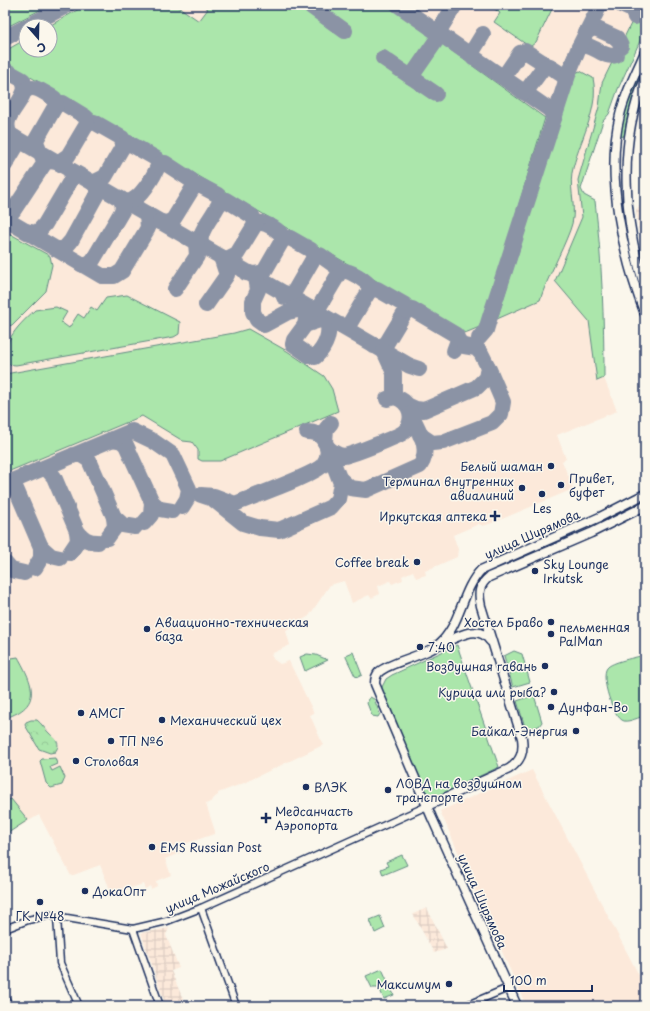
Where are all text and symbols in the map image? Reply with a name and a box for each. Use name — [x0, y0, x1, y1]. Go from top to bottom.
north arrow — [18, 18, 58, 58]
text: С — [35, 38, 48, 57]
place label: Белый шаман — [460, 457, 543, 475]
marker: Белый шаман — [546, 461, 556, 471]
place label: Привет, буфет — [569, 469, 615, 501]
place label: Терминал внутренних авиалиний — [383, 472, 514, 504]
marker: Привет, буфет — [556, 480, 566, 490]
marker: Терминал внутренних авиалиний — [517, 483, 527, 493]
marker: Les — [537, 489, 547, 499]
place label: Les — [533, 499, 552, 517]
street label: улица Ширямова — [481, 505, 583, 563]
place label: Иркутская аптека — [379, 507, 488, 525]
marker: Иркутская аптека — [490, 511, 500, 521]
place label: Coffee break — [335, 553, 409, 571]
place label: Sky Lounge Irkutsk — [543, 555, 609, 587]
marker: Coffee break — [412, 557, 422, 567]
marker: Sky Lounge Irkutsk — [530, 566, 540, 576]
place label: Авиационно-техническая база — [155, 613, 309, 645]
place label: Хостел Браво — [464, 613, 543, 631]
marker: Хостел Браво — [546, 617, 556, 627]
place label: пельменная PalMan — [559, 618, 630, 650]
marker: Авиационно-техническая база — [142, 624, 152, 634]
marker: пельменная PalMan — [546, 629, 556, 639]
place label: 7:40 — [428, 638, 455, 656]
marker: 7:40 — [415, 642, 425, 652]
place label: Воздушная гавань — [426, 657, 537, 675]
marker: Воздушная гавань — [540, 661, 550, 671]
place label: Курица или рыба? — [438, 683, 546, 701]
marker: Курица или рыба? — [549, 687, 559, 697]
place label: Дунфан-Во — [558, 698, 628, 716]
marker: Дунфан-Во — [546, 702, 556, 712]
place label: АМСГ — [89, 704, 125, 722]
marker: АМСГ — [76, 708, 86, 718]
place label: Механический цех — [170, 711, 282, 729]
marker: Механический цех — [157, 715, 167, 725]
place label: Байкал-Энергия — [471, 722, 568, 740]
marker: Байкал-Энергия — [571, 726, 581, 736]
place label: ТП №6 — [119, 732, 164, 750]
marker: ТП №6 — [106, 736, 116, 746]
place label: Столовая — [84, 752, 139, 770]
marker: Столовая — [71, 756, 81, 766]
place label: ЛОВД на воздушном транспорте — [396, 774, 522, 806]
place label: ВЛЭК — [314, 778, 347, 796]
marker: ВЛЭК — [301, 782, 311, 792]
marker: ЛОВД на воздушном транспорте — [383, 785, 393, 795]
place label: Медсанчасть Аэропорта — [275, 802, 353, 834]
marker: Медсанчасть Аэропорта — [260, 812, 272, 824]
place label: EMS Russian Рost — [160, 838, 262, 856]
marker: EMS Russian Рost — [147, 842, 157, 852]
street label: улица Ширямова — [454, 850, 512, 952]
street label: улица Можайского — [162, 857, 272, 917]
place label: ДокаОпт — [92, 882, 147, 900]
marker: ДокаОпт — [80, 886, 90, 896]
marker: ГК №48 — [35, 897, 45, 907]
place label: ГК №48 — [16, 907, 64, 925]
scale bar — [504, 967, 592, 993]
text: 100 m — [510, 971, 547, 989]
place label: Максимум — [376, 975, 441, 993]
marker: Максимум — [444, 979, 454, 989]

